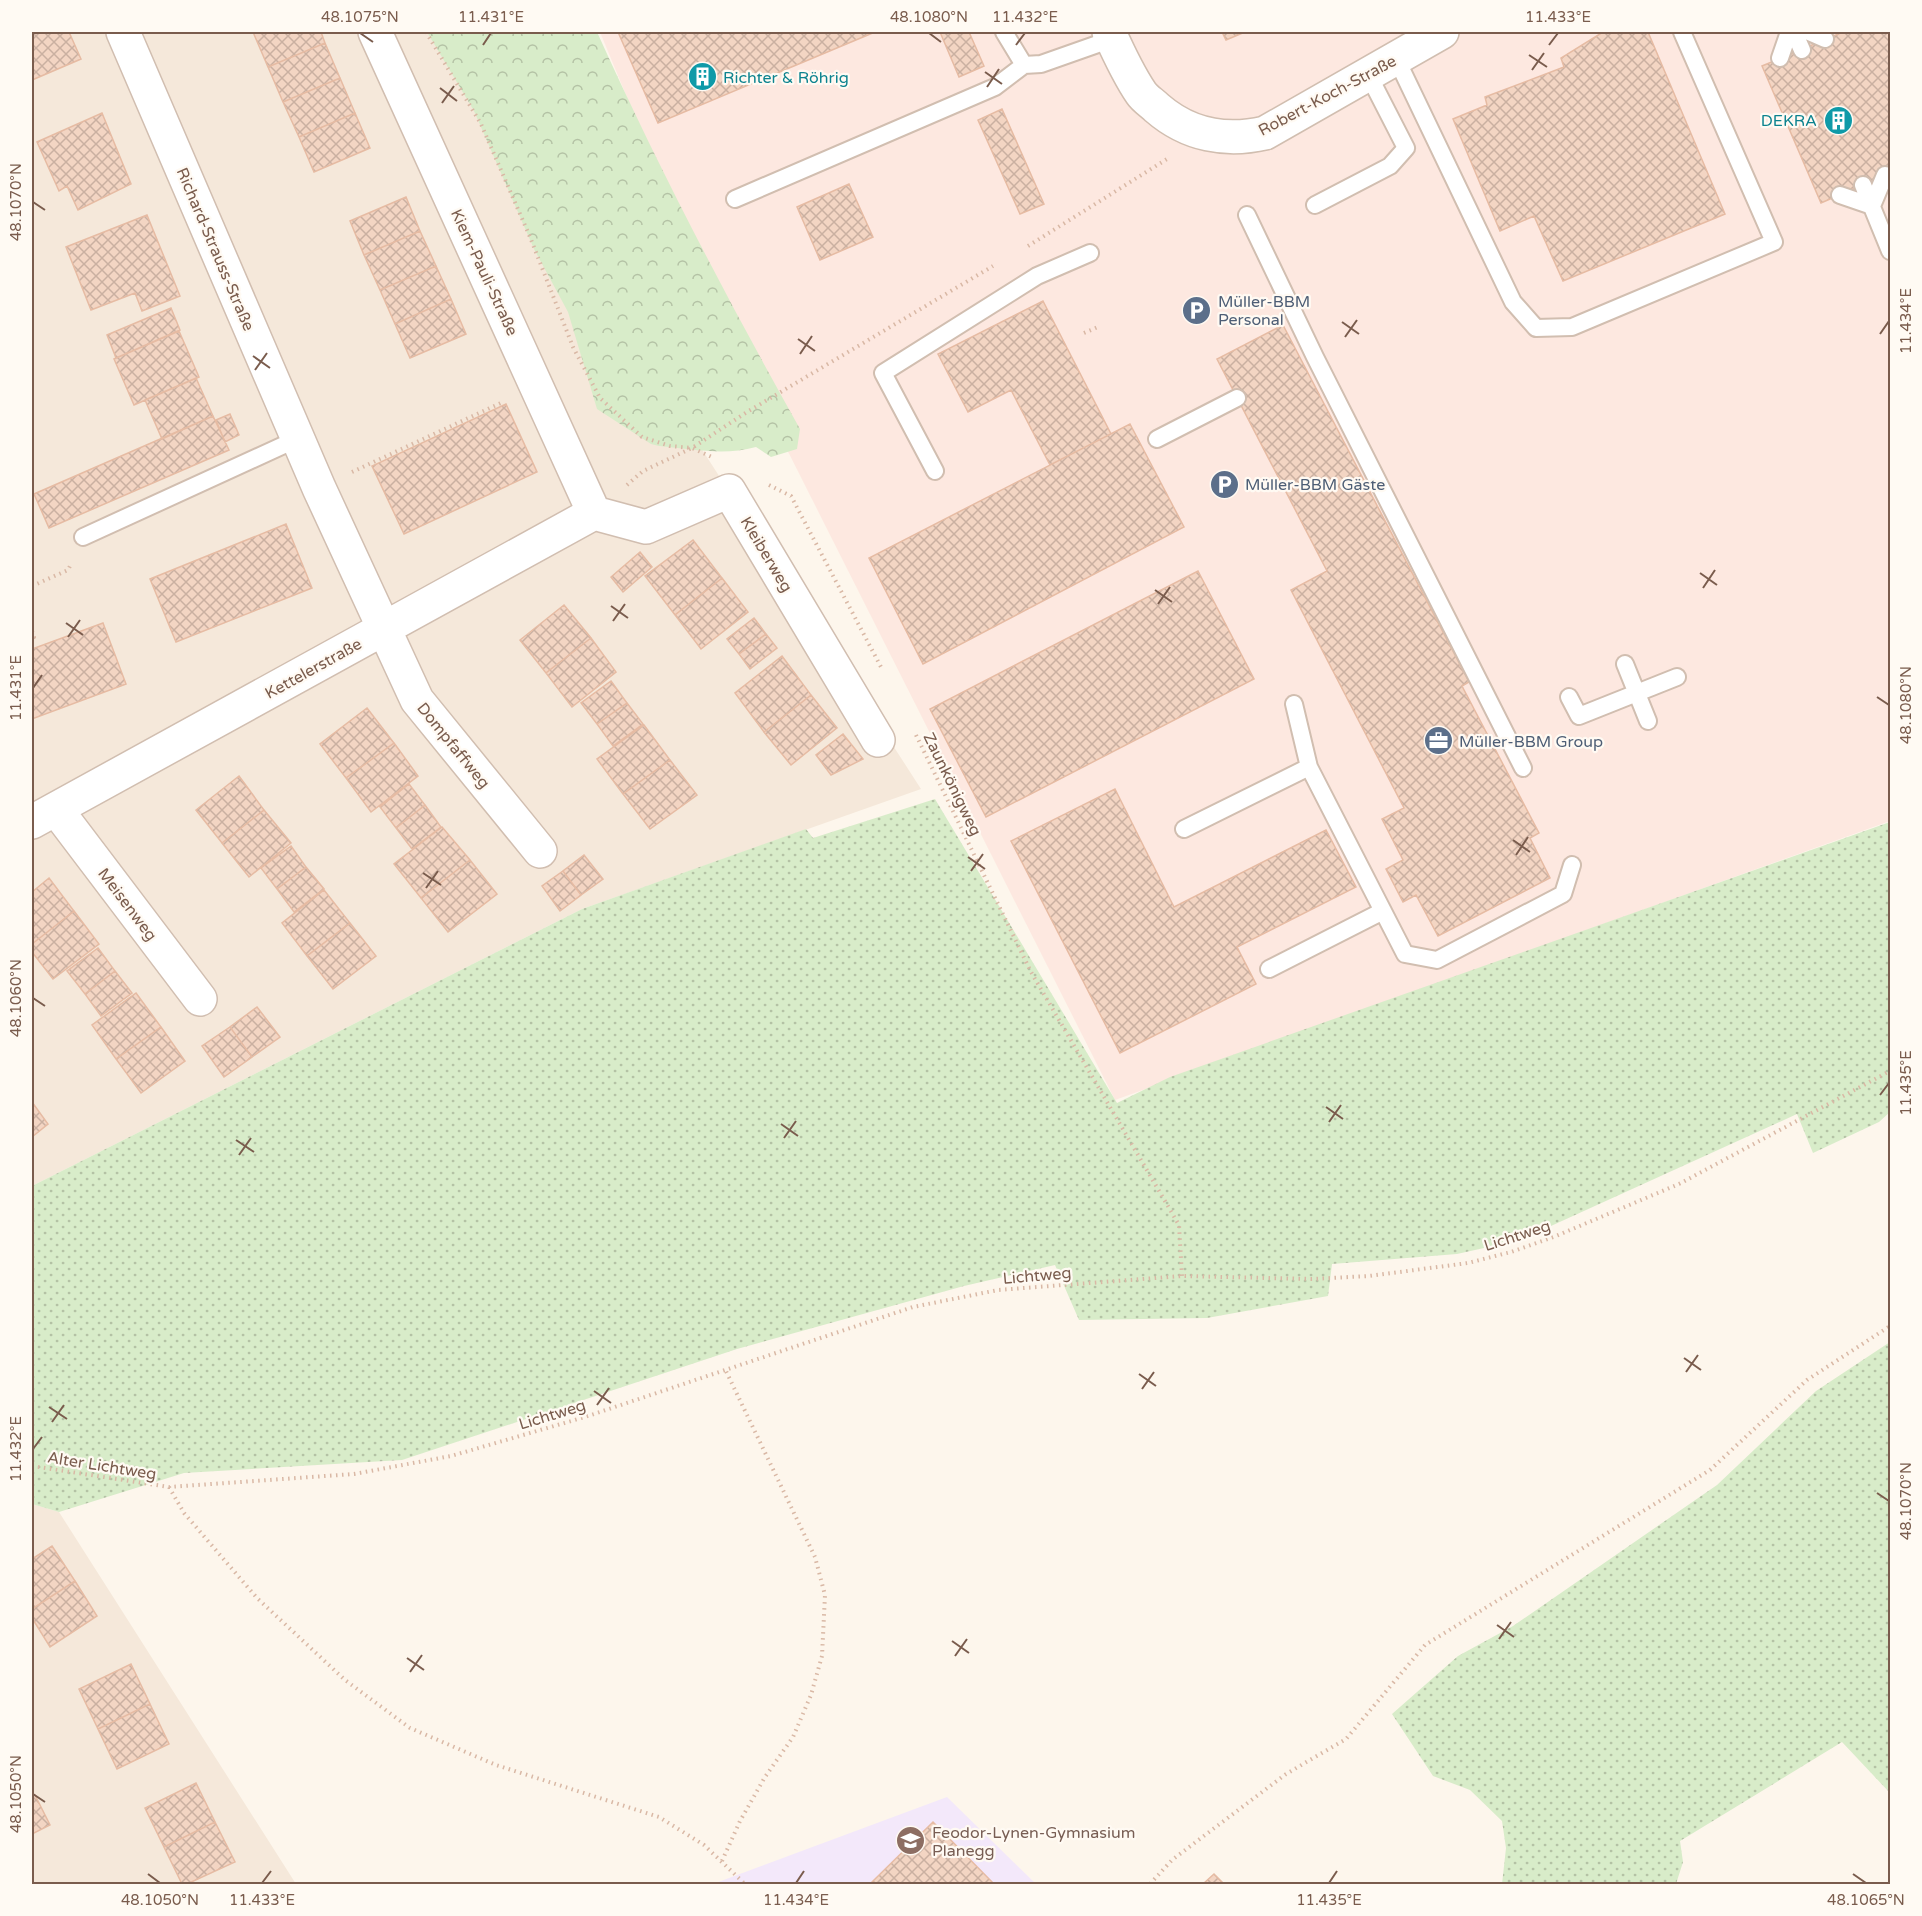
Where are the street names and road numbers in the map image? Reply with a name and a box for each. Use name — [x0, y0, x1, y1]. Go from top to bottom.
street label: Robert-Koch-Straße — [1255, 51, 1400, 141]
street label: Richard-Strauss-Straße — [172, 165, 259, 334]
street label: Kiem-Pauli-Straße — [446, 206, 522, 339]
street label: Kleiberweg — [736, 513, 797, 596]
street label: Kettelerstraße — [262, 634, 365, 704]
street label: Dompfaffweg — [412, 699, 494, 793]
street label: Zaunkönigweg — [918, 730, 986, 839]
street label: Meisenweg — [93, 864, 161, 945]
street label: Lichtweg — [1481, 1216, 1553, 1256]
street label: Lichtweg — [1002, 1263, 1072, 1289]
street label: Lichtweg — [516, 1395, 588, 1435]
street label: Alter Lichtweg — [46, 1447, 158, 1484]

